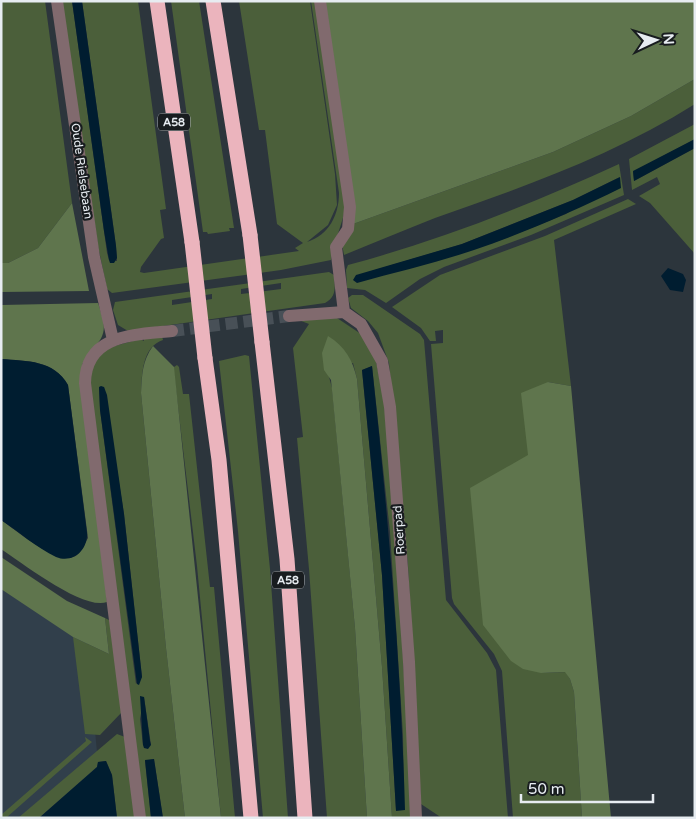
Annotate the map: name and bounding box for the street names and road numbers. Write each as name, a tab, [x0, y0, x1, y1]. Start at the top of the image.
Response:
road number: A58	[158, 114, 190, 130]
street label: Oude Rielsebaan	[68, 122, 96, 220]
street label: Roerpad	[390, 505, 408, 555]
road number: A58	[272, 572, 304, 588]

